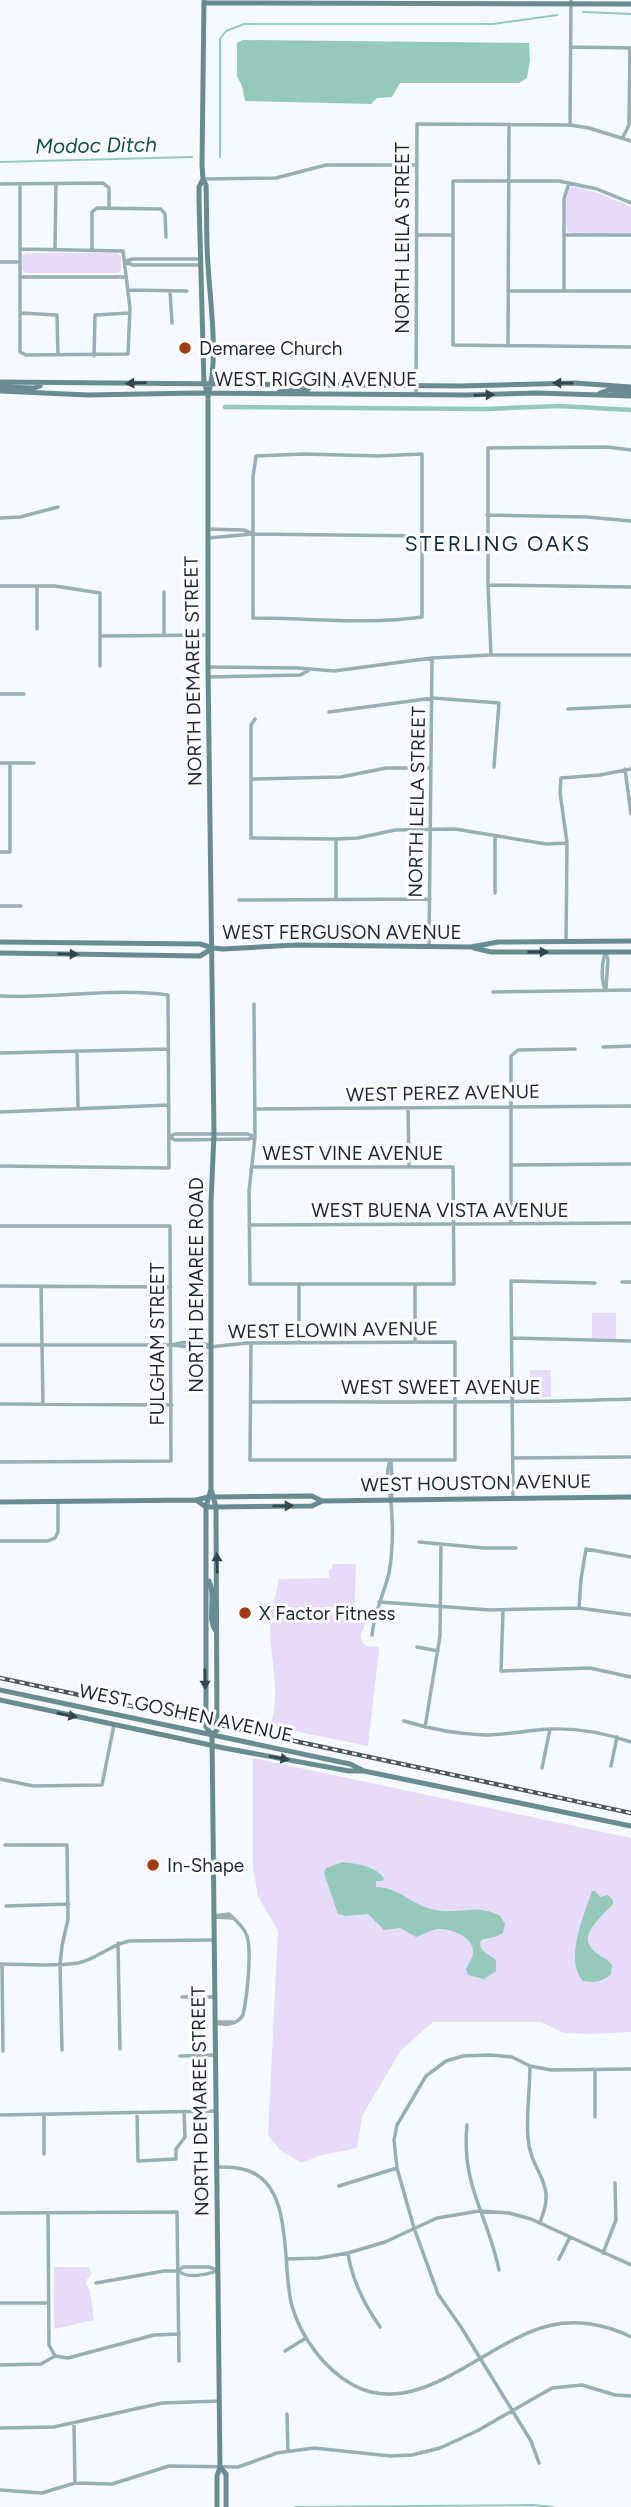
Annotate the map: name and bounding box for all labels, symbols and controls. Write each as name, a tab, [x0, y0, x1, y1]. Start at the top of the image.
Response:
water label: Modoc Ditch	[35, 131, 157, 159]
street label: NORTH LEILA STREET	[391, 142, 414, 334]
place label: Demaree Church	[199, 337, 342, 360]
marker: Demaree Church	[177, 340, 193, 356]
street label: WEST RIGGIN AVENUE	[215, 368, 417, 391]
one-way arrow	[124, 377, 146, 389]
one-way arrow	[552, 377, 574, 389]
one-way arrow	[473, 389, 495, 400]
district label: STERLING OAKS	[405, 531, 591, 556]
street label: NORTH DEMAREE STREET	[179, 555, 207, 786]
street label: NORTH LEILA STREET	[404, 706, 430, 898]
street label: WEST FERGUSON AVENUE	[222, 921, 462, 944]
one-way arrow	[528, 946, 550, 958]
one-way arrow	[57, 948, 79, 960]
street label: WEST PEREZ AVENUE	[346, 1080, 540, 1106]
street label: WEST VINE AVENUE	[262, 1142, 444, 1165]
street label: NORTH DEMAREE ROAD	[185, 1177, 208, 1393]
street label: WEST BUENA VISTA AVENUE	[311, 1199, 569, 1222]
street label: FULGHAM STREET	[146, 1262, 169, 1426]
street label: WEST ELOWIN AVENUE	[228, 1317, 438, 1343]
street label: WEST SWEET AVENUE	[341, 1376, 541, 1399]
street label: WEST HOUSTON AVENUE	[360, 1469, 592, 1497]
one-way arrow	[272, 1501, 294, 1512]
one-way arrow	[211, 1552, 222, 1574]
place label: X Factor Fitness	[259, 1602, 396, 1625]
marker: X Factor Fitness	[237, 1605, 253, 1621]
one-way arrow	[199, 1668, 211, 1690]
street label: WEST GOSHEN AVENUE	[77, 1679, 295, 1747]
one-way arrow	[56, 1709, 78, 1720]
one-way arrow	[268, 1753, 290, 1764]
place label: In-Shape	[167, 1854, 244, 1877]
marker: In-Shape	[145, 1857, 161, 1873]
street label: NORTH DEMAREE STREET	[186, 1985, 214, 2216]

